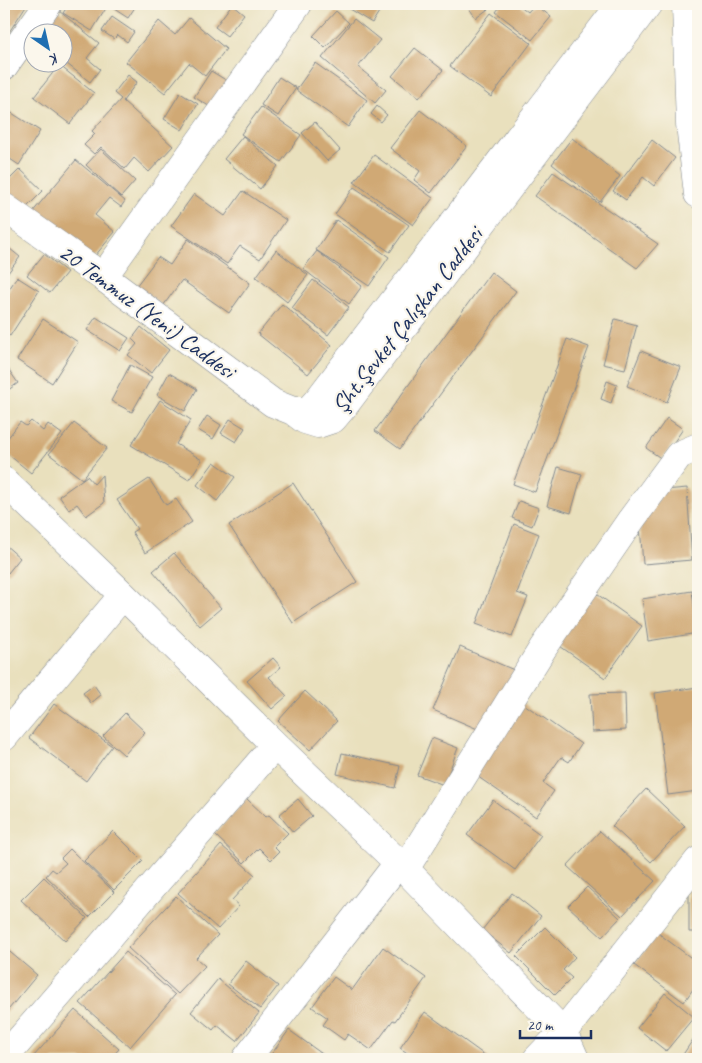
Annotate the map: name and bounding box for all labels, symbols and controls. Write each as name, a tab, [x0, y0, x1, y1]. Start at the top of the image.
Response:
north arrow	[22, 22, 72, 72]
text: K	[45, 49, 63, 69]
street label: Şht.Şevket Çalışkan Caddesi	[325, 219, 491, 419]
street label: 20 Temmuz (Yeni) Caddesi	[53, 237, 244, 387]
scale bar	[520, 1008, 591, 1040]
text: 20 m	[527, 1016, 554, 1035]

